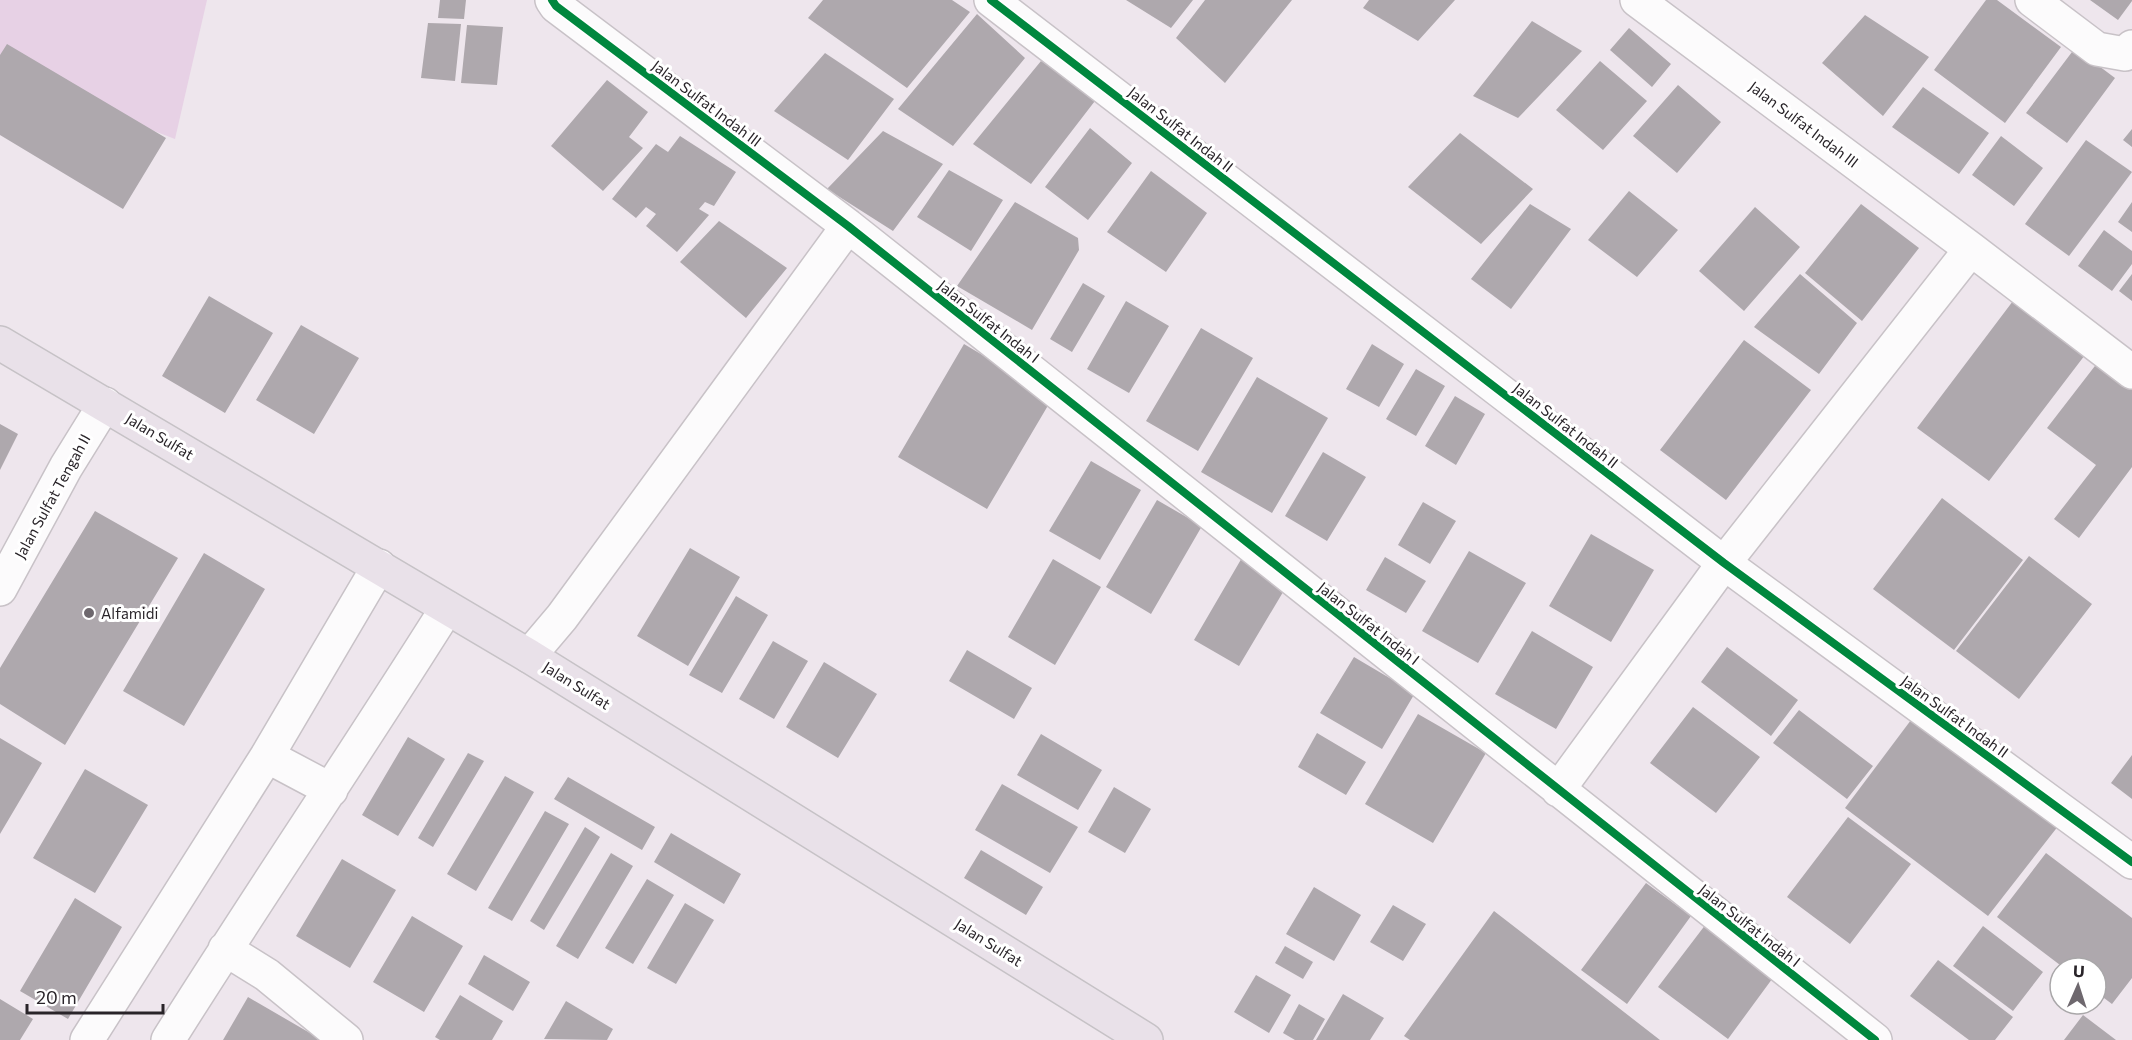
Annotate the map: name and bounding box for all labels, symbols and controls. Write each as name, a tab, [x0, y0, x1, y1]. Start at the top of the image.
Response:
street label: Jalan Sulfat Indah III	[649, 56, 765, 150]
street label: Jalan Sulfat Indah III	[1746, 77, 1862, 171]
street label: Jalan Sulfat Indah II	[1125, 82, 1237, 176]
street label: Jalan Sulfat Indah I	[935, 276, 1043, 366]
street label: Jalan Sulfat Indah II	[1510, 378, 1622, 472]
street label: Jalan Sulfat	[123, 409, 197, 463]
street label: Jalan Sulfat Tengah II	[10, 431, 94, 561]
street label: Jalan Sulfat Indah I	[1315, 578, 1423, 668]
place label: Alfamidi	[101, 604, 158, 622]
marker: Alfamidi	[82, 606, 96, 620]
street label: Jalan Sulfat	[540, 657, 614, 713]
street label: Jalan Sulfat Indah II	[1898, 671, 2012, 761]
street label: Jalan Sulfat Indah I	[1696, 880, 1804, 970]
street label: Jalan Sulfat	[952, 914, 1026, 970]
north arrow	[2048, 956, 2108, 1016]
text: U	[2072, 961, 2085, 980]
scale bar	[27, 977, 164, 1015]
text: 20 m	[36, 986, 77, 1008]

